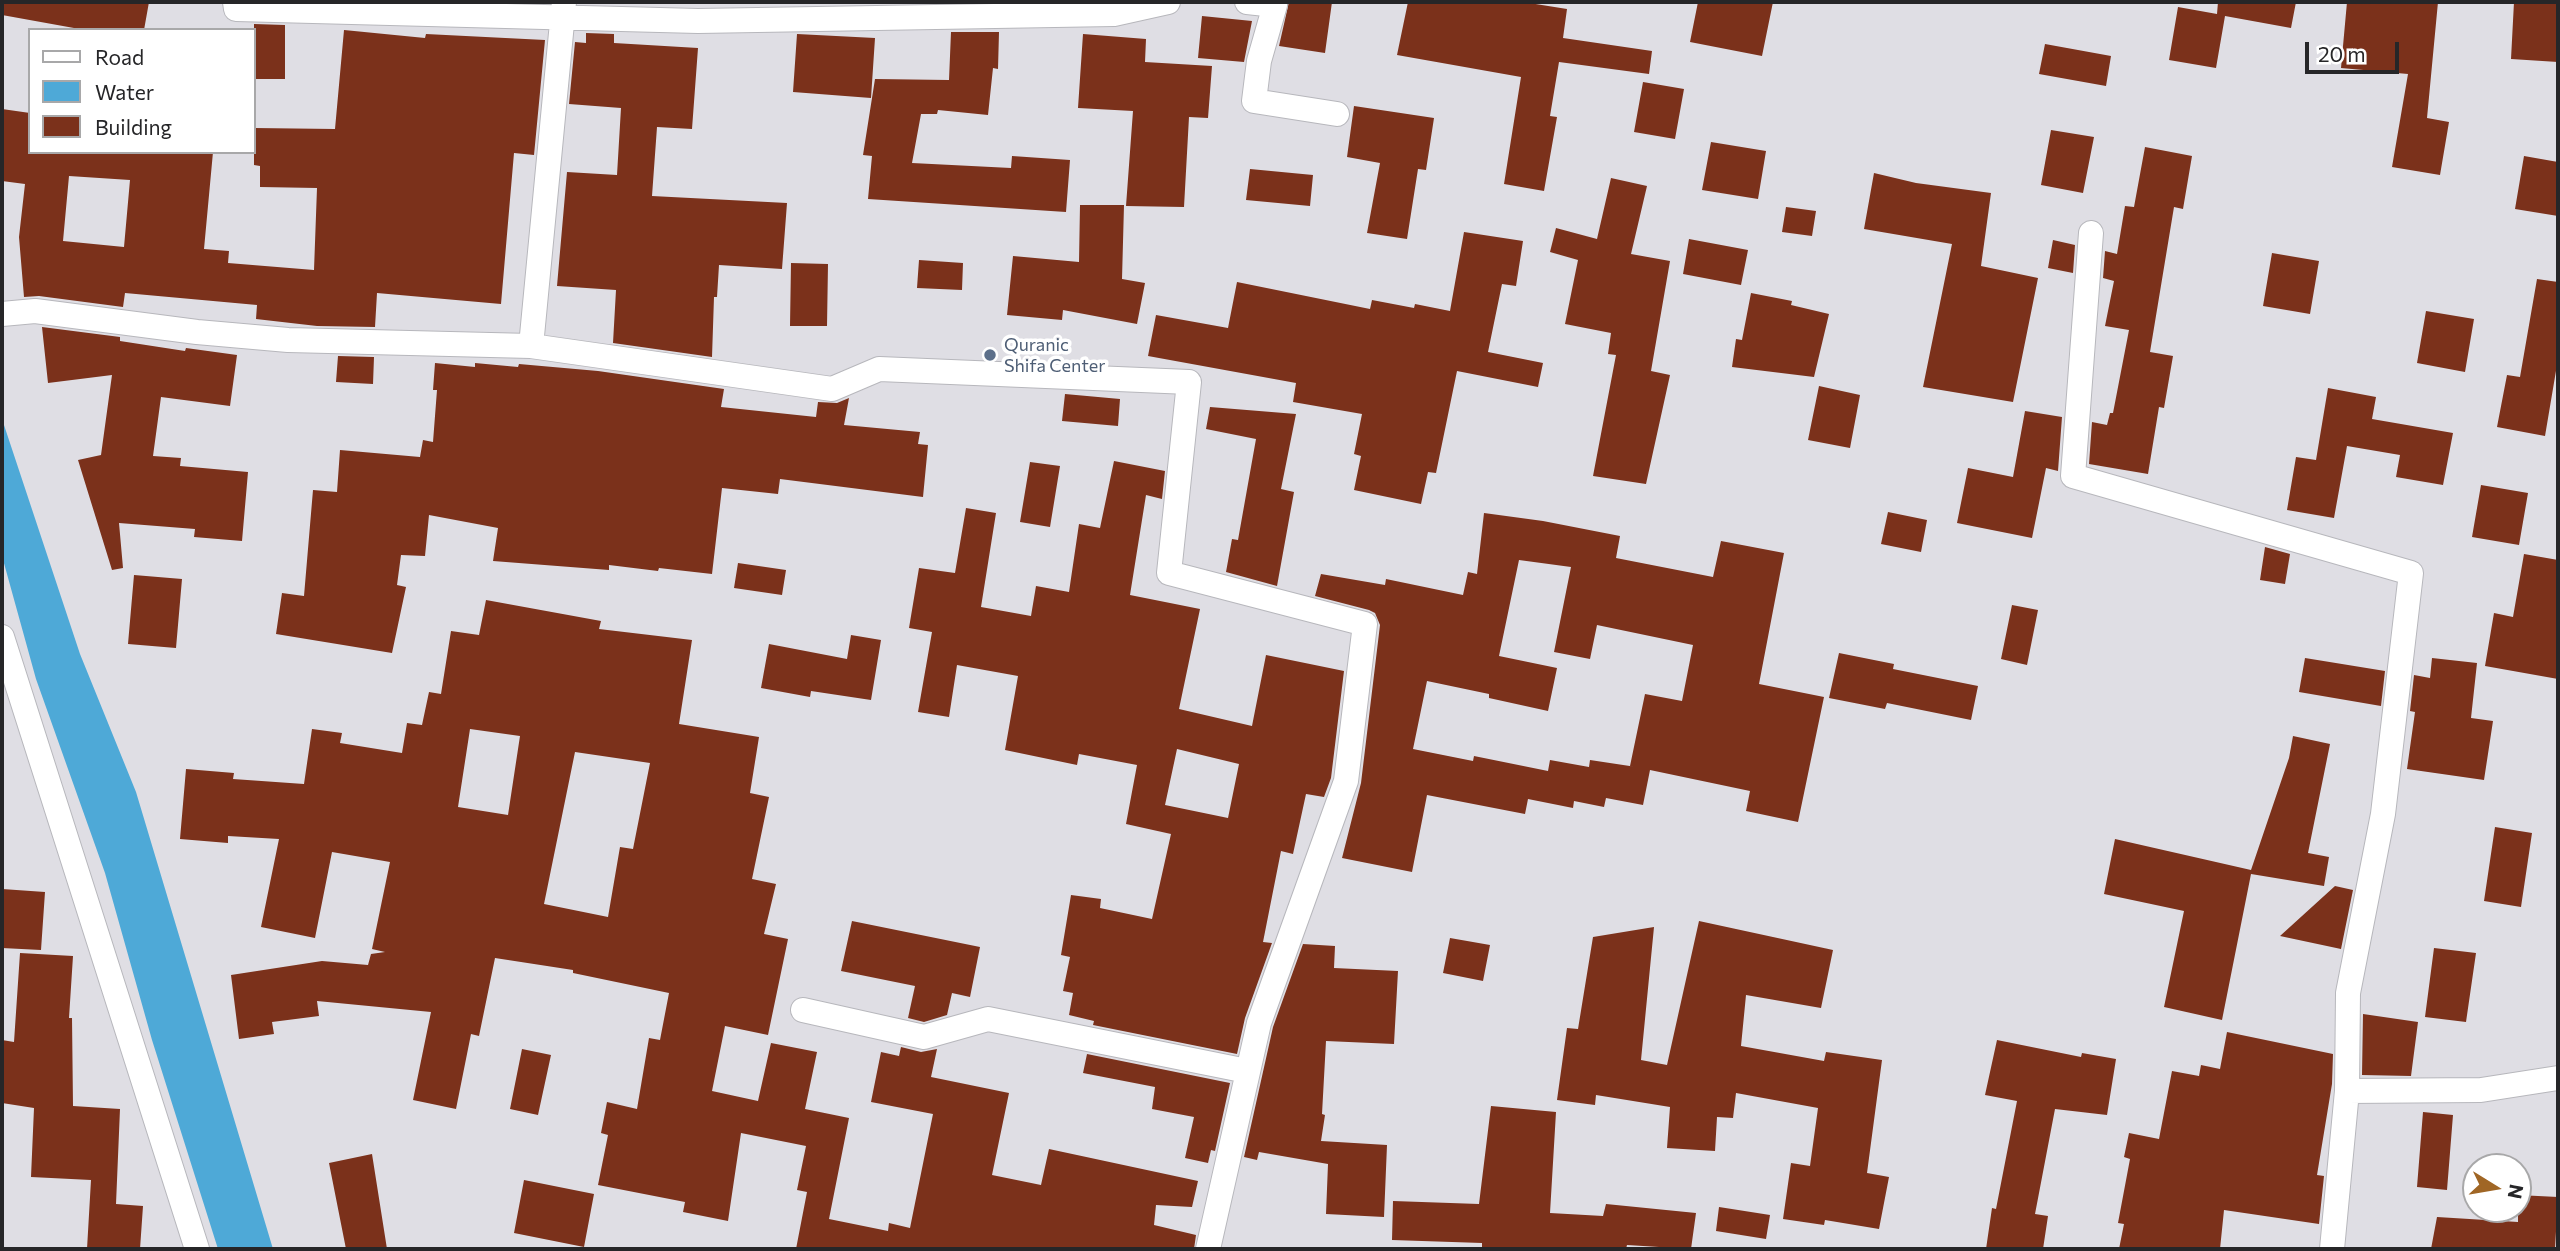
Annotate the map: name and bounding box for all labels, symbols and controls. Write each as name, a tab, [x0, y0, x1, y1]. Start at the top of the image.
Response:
legend	[28, 28, 256, 154]
scale bar	[2308, 28, 2402, 72]
text: 20 m	[2318, 41, 2366, 66]
text: Road	[95, 44, 144, 69]
text: Water	[95, 79, 154, 104]
text: Building	[95, 114, 172, 139]
place label: Quranic Shifa Center	[1004, 334, 1105, 376]
marker: Quranic Shifa Center	[982, 347, 998, 363]
north arrow	[2462, 1153, 2532, 1223]
text: N	[2503, 1183, 2529, 1201]

